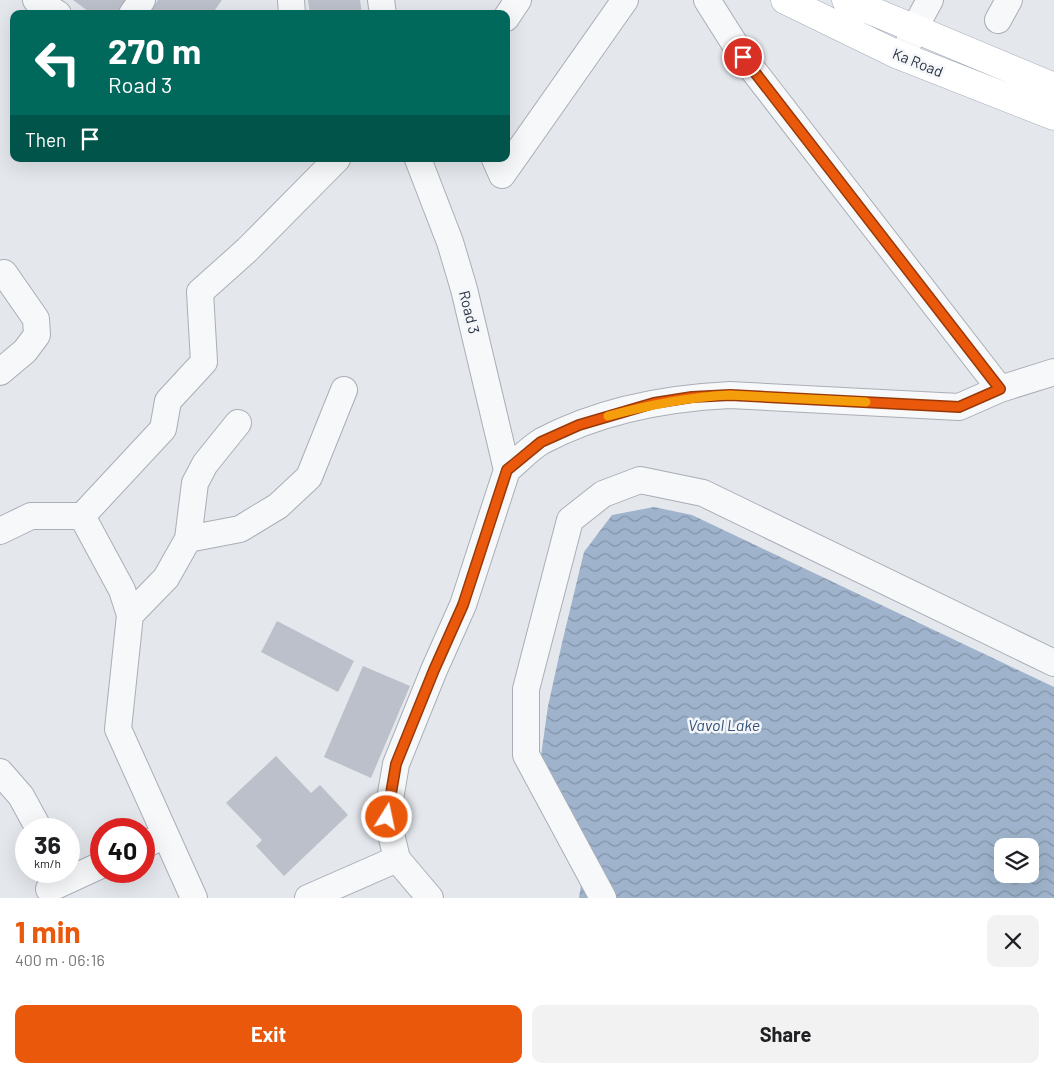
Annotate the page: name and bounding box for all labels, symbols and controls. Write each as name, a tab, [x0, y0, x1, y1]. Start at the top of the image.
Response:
text: 270 m	[108, 29, 201, 71]
icon: left	[25, 30, 90, 95]
pin	[722, 36, 764, 78]
icon: arrive	[729, 43, 757, 71]
street label: Ka Road	[890, 44, 946, 80]
text: Road 3	[108, 71, 172, 97]
icon: arrive	[76, 125, 104, 153]
text: Then	[25, 128, 66, 151]
street label: Road 3	[456, 289, 484, 335]
water label: Vavol Lake	[688, 715, 760, 734]
position arrow	[360, 790, 412, 842]
speed limit sign: 40	[90, 818, 155, 883]
text: 36	[34, 829, 61, 859]
map controls	[994, 838, 1039, 883]
button: layers	[994, 838, 1039, 883]
text: km/h	[34, 856, 61, 870]
text: 1 min	[15, 913, 81, 949]
button: close	[987, 915, 1039, 967]
text: 400 m · 06:16	[15, 950, 105, 969]
button: Exit	[15, 1005, 522, 1063]
button: Share	[532, 1005, 1039, 1063]

